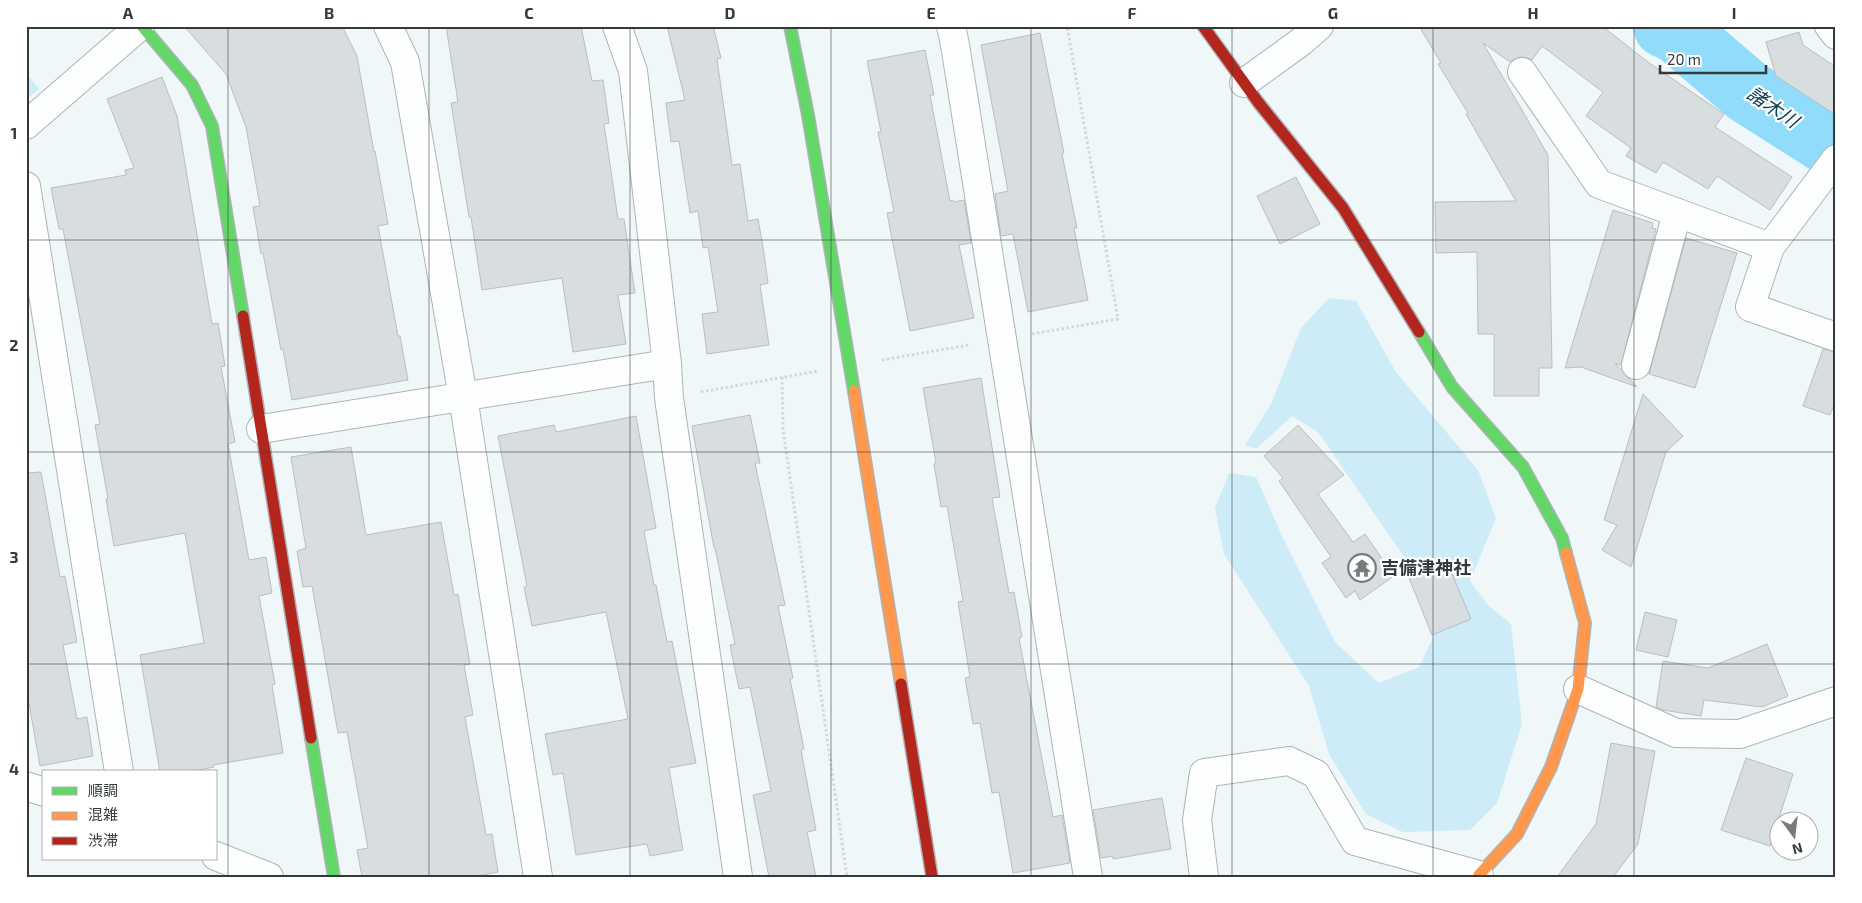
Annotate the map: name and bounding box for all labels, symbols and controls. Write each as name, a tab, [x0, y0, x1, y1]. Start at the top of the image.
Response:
text: A	[123, 3, 134, 22]
text: B	[324, 3, 334, 22]
text: C	[524, 3, 534, 22]
text: D	[725, 3, 736, 22]
text: E	[926, 3, 936, 22]
text: F	[1128, 3, 1137, 22]
text: G	[1328, 3, 1338, 22]
text: H	[1527, 3, 1539, 22]
text: I	[1732, 3, 1736, 22]
scale bar	[1660, 42, 1766, 74]
text: 20 m	[1667, 50, 1701, 68]
water label: 諸木川	[1743, 81, 1805, 133]
text: 1	[11, 123, 17, 142]
text: 2	[9, 335, 19, 354]
text: 3	[9, 547, 19, 566]
temple icon: 吉備津神社	[1347, 553, 1377, 583]
place label: 吉備津神社	[1381, 556, 1471, 578]
text: 4	[9, 759, 19, 778]
legend	[42, 770, 218, 860]
text: 順調	[88, 781, 118, 799]
text: 混雑	[88, 805, 118, 823]
north arrow	[1770, 810, 1820, 860]
text: 渋滞	[88, 831, 118, 849]
text: N	[1790, 840, 1805, 859]

